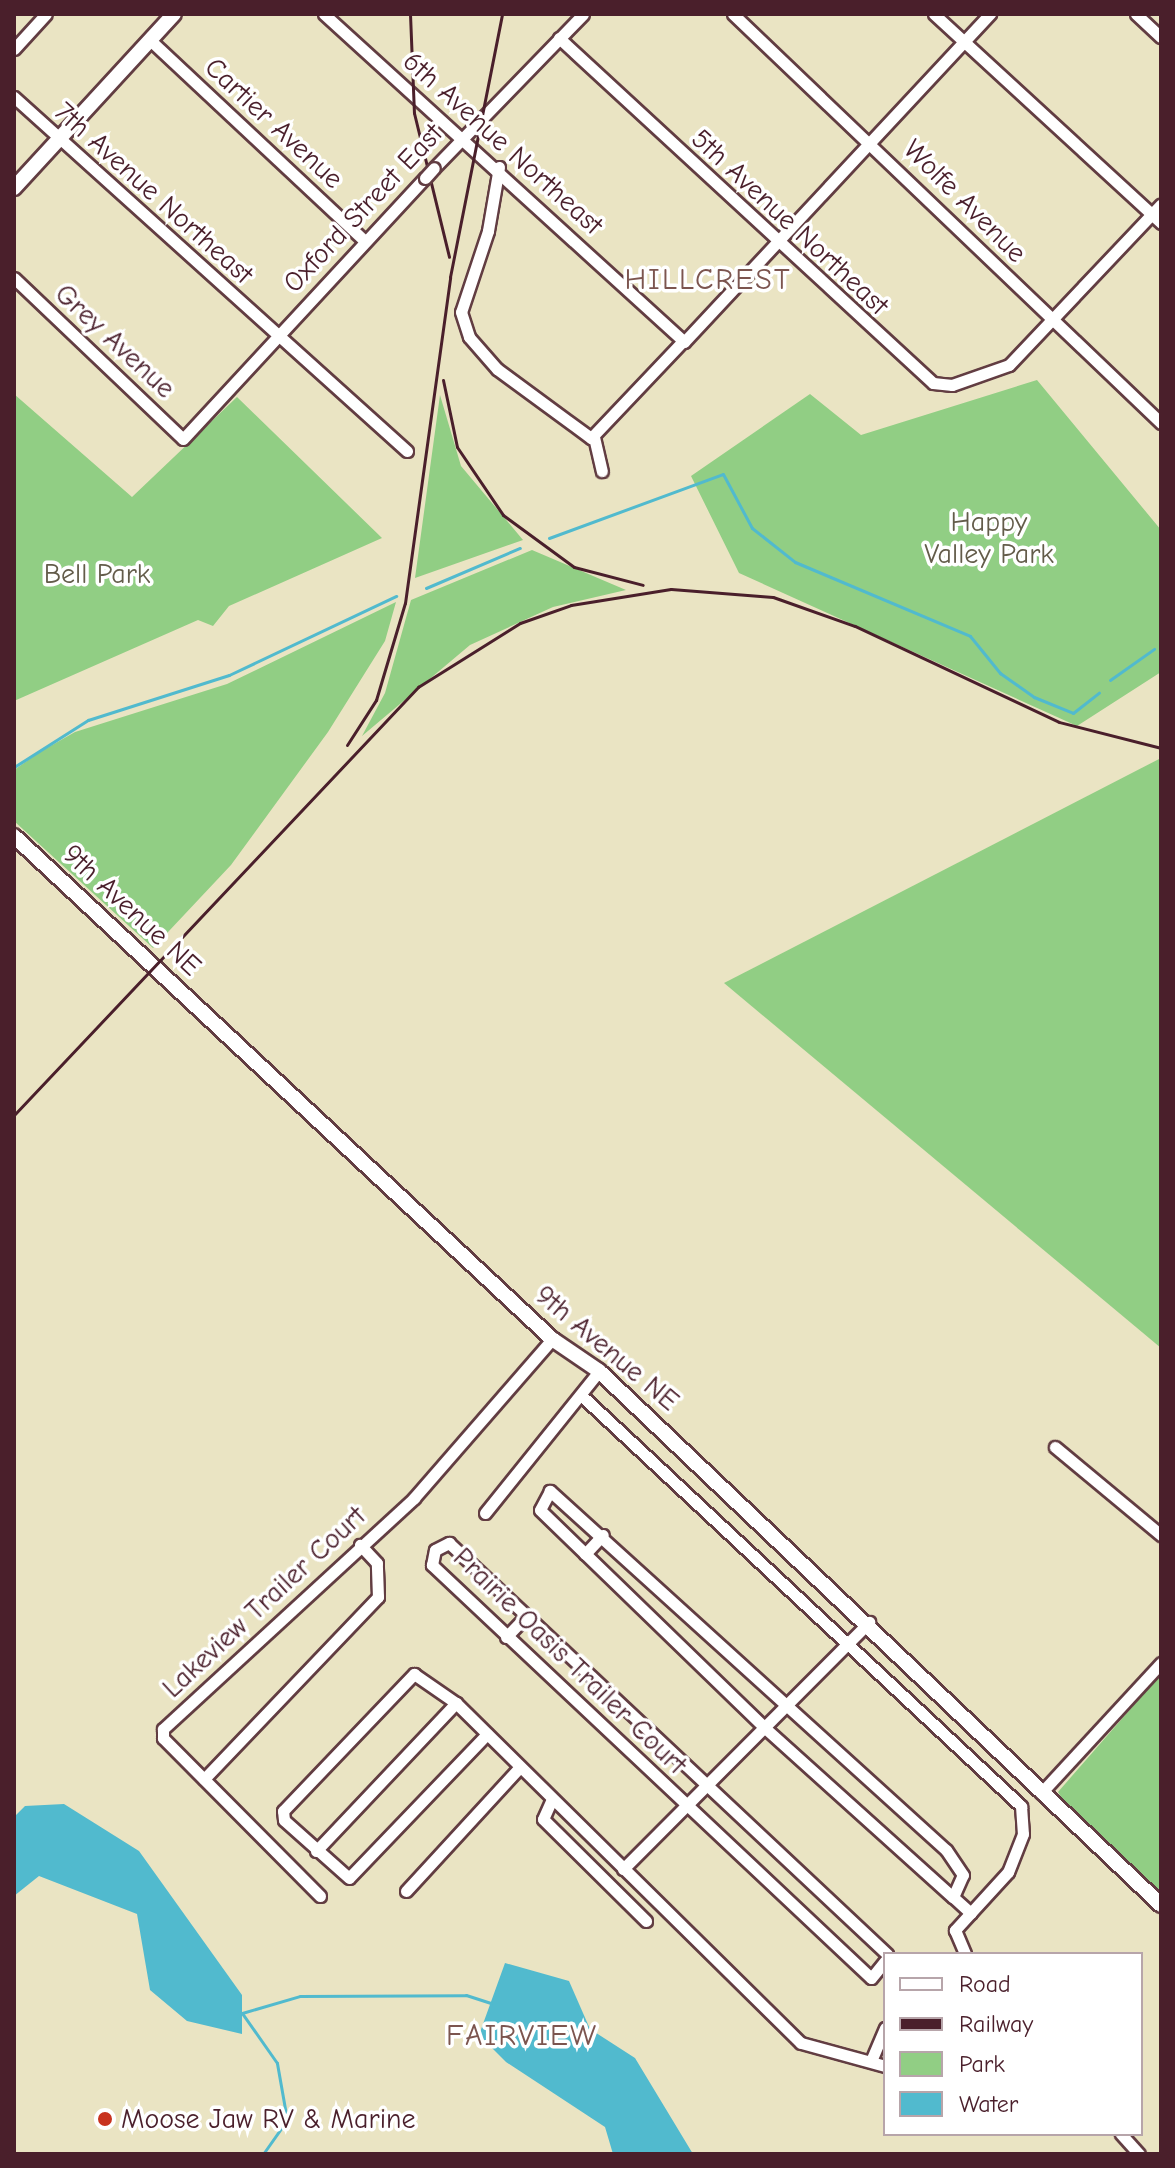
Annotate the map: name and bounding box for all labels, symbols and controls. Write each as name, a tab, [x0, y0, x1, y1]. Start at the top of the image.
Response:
street label: 6th Avenue Northeast	[396, 44, 610, 242]
street label: Cartier Avenue	[198, 50, 350, 196]
street label: 7th Avenue Northeast	[48, 95, 260, 291]
street label: Oxford Street East	[276, 117, 450, 299]
street label: 5th Avenue Northeast	[684, 122, 896, 322]
street label: Wolfe Avenue	[897, 133, 1033, 269]
district label: HILLCREST	[624, 262, 792, 298]
street label: Grey Avenue	[48, 277, 182, 405]
park label: Happy Valley Park	[924, 505, 1054, 571]
park label: Bell Park	[44, 557, 150, 591]
street label: 9th Avenue NE	[56, 837, 208, 983]
street label: 9th Avenue NE	[528, 1278, 686, 1418]
street label: Lakeview Trailer Court	[156, 1499, 372, 1705]
street label: Prairie Oasis Trailer Court	[446, 1541, 694, 1781]
legend	[883, 1952, 1143, 2136]
text: Road	[959, 1970, 1011, 1998]
text: Railway	[959, 2010, 1033, 2038]
district label: FAIRVIEW	[446, 2018, 598, 2054]
text: Park	[959, 2050, 1005, 2078]
text: Water	[959, 2090, 1018, 2118]
place label: Moose Jaw RV & Marine	[121, 2102, 416, 2136]
marker: Moose Jaw RV & Marine	[96, 2110, 114, 2128]

